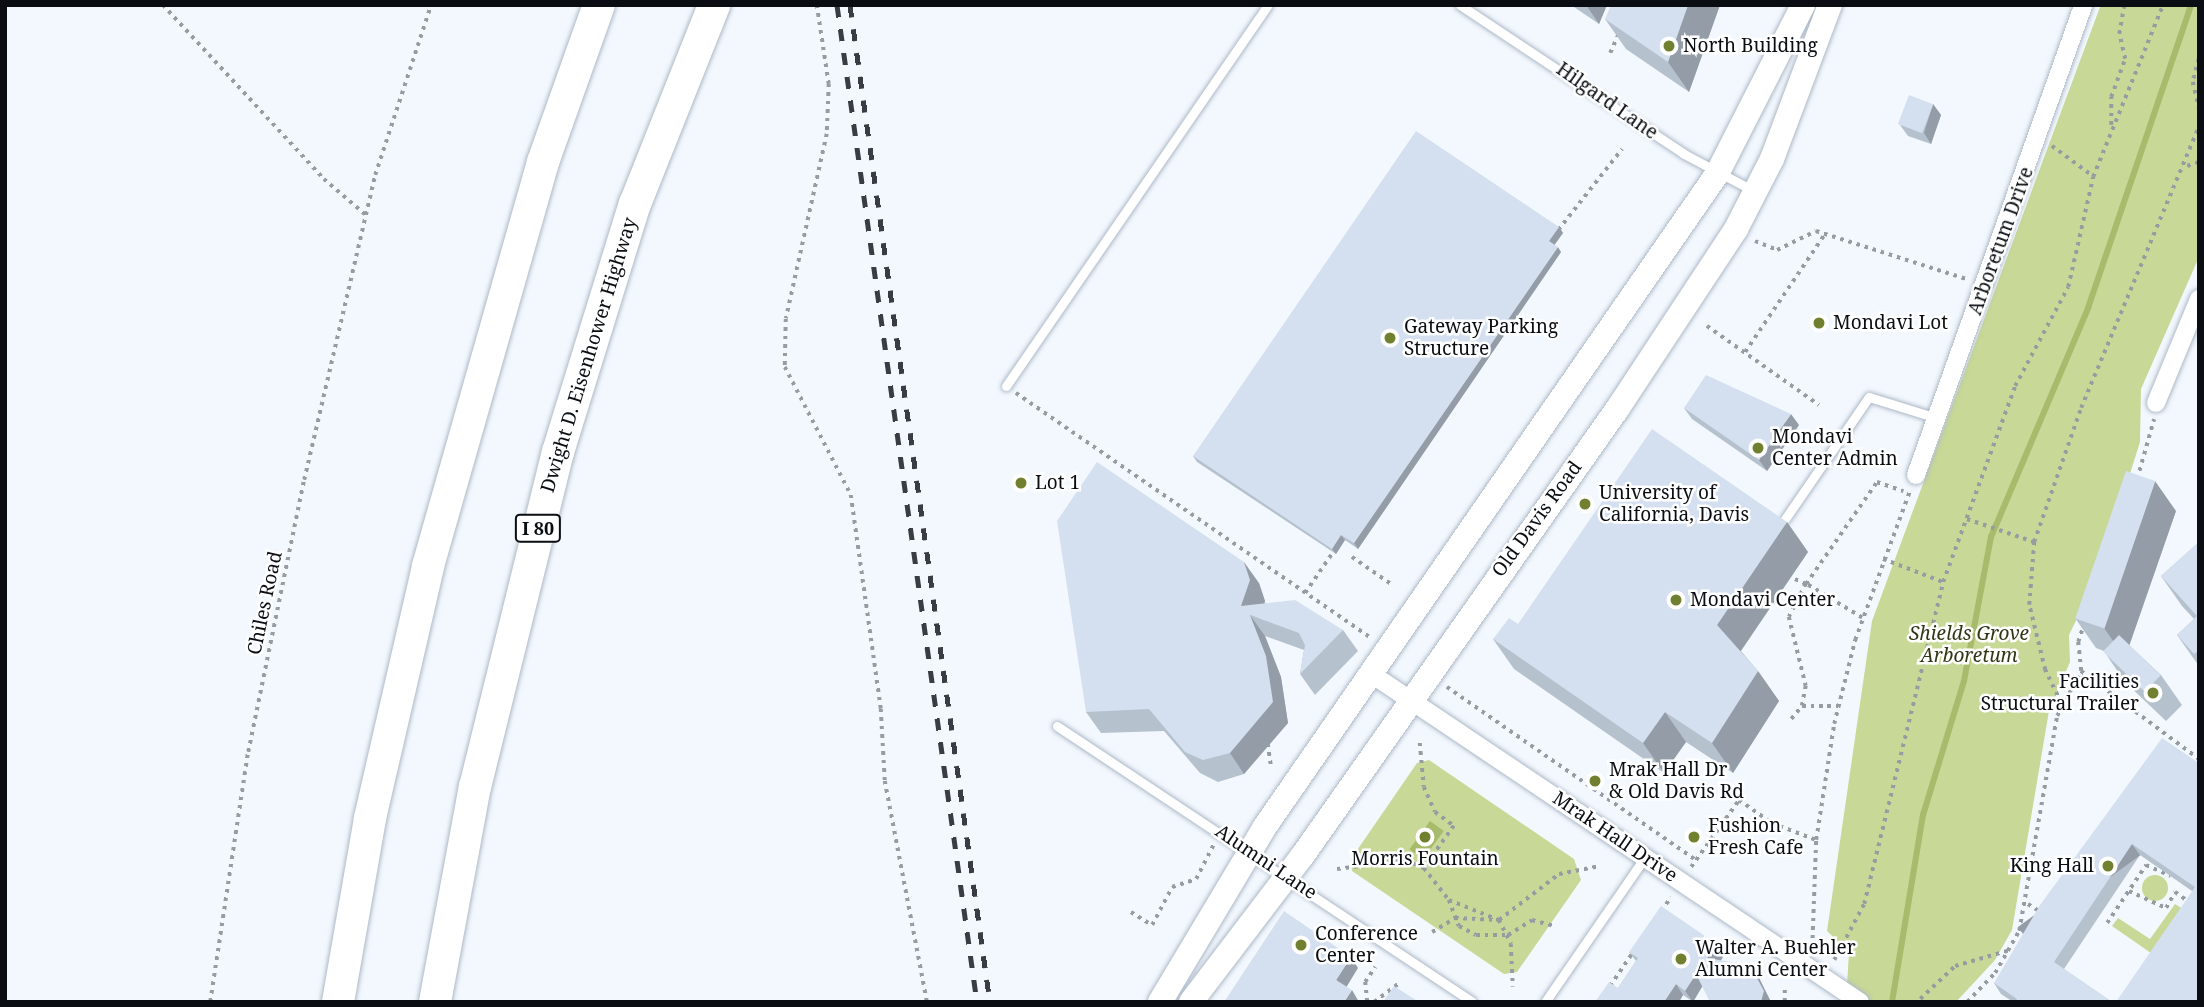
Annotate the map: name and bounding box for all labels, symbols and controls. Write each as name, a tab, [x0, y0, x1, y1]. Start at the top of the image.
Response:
place label: North Building	[1683, 35, 1818, 57]
marker: North Building	[1661, 38, 1677, 54]
street label: Hilgard Lane	[1552, 58, 1662, 144]
street label: Arboretum Drive	[1964, 164, 2038, 318]
street label: Dwight D. Eisenhower Highway	[536, 215, 642, 495]
place label: Mondavi Lot	[1833, 312, 1948, 334]
marker: Mondavi Lot	[1811, 315, 1827, 331]
place label: Gateway Parking Structure	[1404, 316, 1558, 360]
marker: Gateway Parking Structure	[1382, 330, 1398, 346]
place label: Mondavi Center Admin	[1772, 426, 1898, 470]
marker: Mondavi Center Admin	[1750, 440, 1766, 456]
street label: Old Davis Road	[1487, 457, 1587, 581]
place label: Lot 1	[1035, 472, 1080, 494]
marker: Lot 1	[1013, 475, 1029, 491]
place label: University of California, Davis	[1599, 482, 1749, 526]
marker: University of California, Davis	[1577, 496, 1593, 512]
road number: I 80	[514, 514, 562, 542]
street label: Chiles Road	[243, 549, 287, 657]
place label: Mondavi Center	[1690, 589, 1835, 611]
marker: Mondavi Center	[1668, 592, 1684, 608]
park label: Shields Grove Arboretum	[1909, 623, 2029, 667]
place label: Facilities Structural Trailer	[1981, 671, 2139, 715]
marker: Facilities Structural Trailer	[2145, 685, 2161, 701]
place label: Mrak Hall Dr & Old Davis Rd	[1609, 759, 1744, 803]
marker: Mrak Hall Dr & Old Davis Rd	[1587, 773, 1603, 789]
street label: Mrak Hall Drive	[1548, 787, 1682, 887]
place label: Fushion Fresh Cafe	[1708, 815, 1803, 859]
street label: Alumni Lane	[1211, 820, 1321, 904]
marker: Morris Fountain	[1417, 829, 1433, 845]
marker: Fushion Fresh Cafe	[1686, 829, 1702, 845]
place label: Morris Fountain	[1351, 848, 1499, 870]
place label: King Hall	[2010, 855, 2094, 877]
marker: King Hall	[2100, 858, 2116, 874]
place label: Conference Center	[1315, 923, 1418, 967]
marker: Conference Center	[1293, 937, 1309, 953]
place label: Walter A. Buehler Alumni Center	[1695, 937, 1856, 981]
marker: Walter A. Buehler Alumni Center	[1673, 951, 1689, 967]

